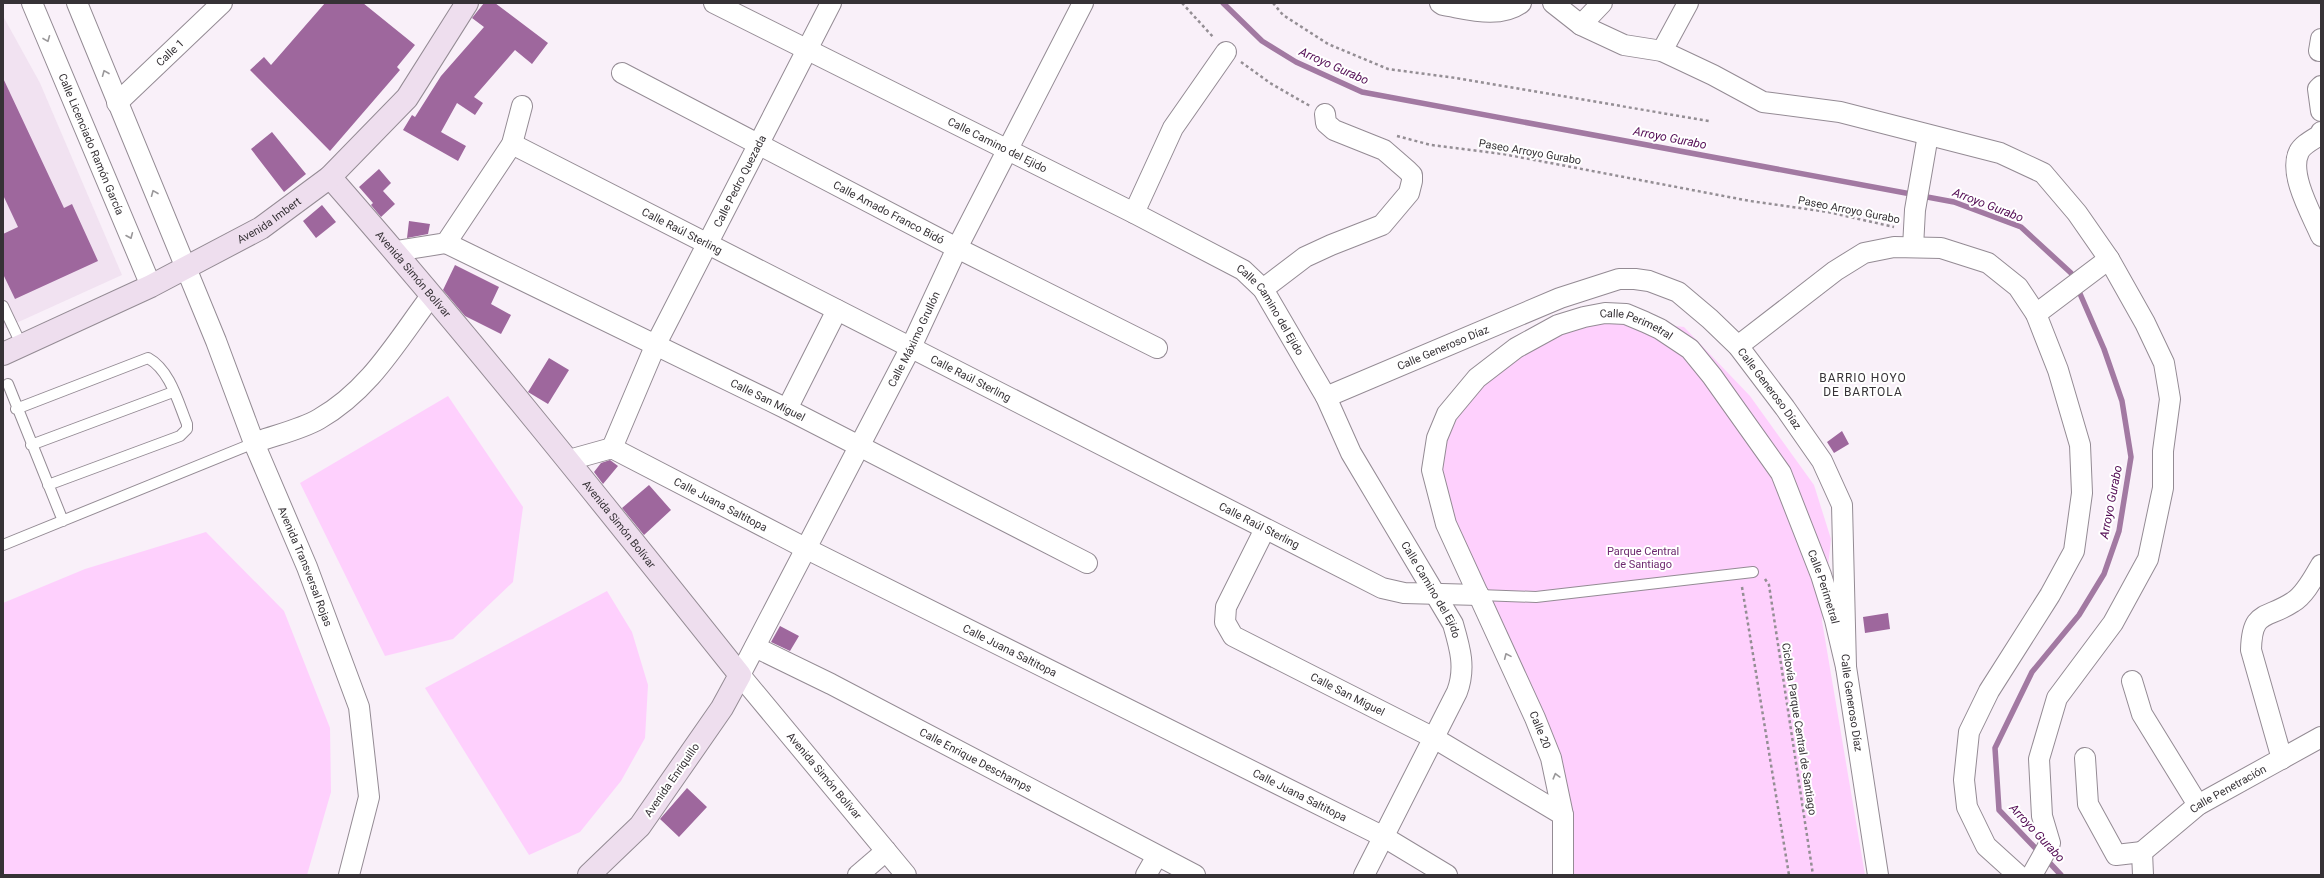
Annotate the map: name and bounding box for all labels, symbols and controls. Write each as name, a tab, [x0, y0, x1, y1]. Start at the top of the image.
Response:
one-way arrow	[42, 36, 50, 43]
street label: Calle 1	[153, 36, 186, 69]
water label: Arroyo Gurabo	[1296, 44, 1371, 88]
one-way arrow	[102, 69, 110, 77]
street label: Calle Licenciado Ramón García	[56, 71, 127, 217]
street label: Calle Camino del Ejido	[946, 115, 1049, 175]
water label: Arroyo Gurabo	[1631, 124, 1708, 152]
street label: Calle Pedro Quezada	[711, 133, 769, 229]
street label: Paseo Arroyo Gurabo	[1478, 137, 1582, 167]
street label: Calle Amado Franco Bidó	[831, 178, 947, 247]
water label: Arroyo Gurabo	[1950, 185, 2026, 225]
one-way arrow	[151, 190, 159, 198]
street label: Avenida Imbert	[235, 194, 304, 246]
street label: Paseo Arroyo Gurabo	[1797, 194, 1901, 226]
street label: Calle Raúl Sterling	[640, 205, 725, 257]
street label: Avenida Simón Bolívar	[373, 228, 454, 320]
one-way arrow	[125, 232, 133, 240]
street label: Calle Camino del Ejido	[1234, 261, 1307, 357]
street label: Calle Máximo Grullón	[885, 289, 942, 389]
street label: Calle Perimetral	[1599, 306, 1675, 342]
street label: Calle Generoso Díaz	[1395, 322, 1491, 373]
street label: Calle Generoso Díaz	[1735, 345, 1805, 432]
street label: Calle Raúl Sterling	[928, 352, 1013, 404]
district label: BARRIO HOYO DE BARTOLA	[1819, 371, 1907, 399]
street label: Calle San Miguel	[728, 376, 807, 424]
water label: Arroyo Gurabo	[2097, 464, 2125, 541]
street label: Calle Juana Saltitopa	[672, 475, 770, 534]
street label: Avenida Simón Bolívar	[580, 478, 659, 571]
street label: Calle Raúl Sterling	[1217, 499, 1302, 551]
street label: Avenida Transversal Rojas	[275, 504, 335, 629]
street label: Calle Camino del Ejido	[1399, 539, 1463, 639]
park label: Parque Central de Santiago	[1607, 545, 1679, 571]
street label: Calle Perimetral	[1805, 548, 1842, 625]
street label: Calle Juana Saltitopa	[961, 621, 1059, 679]
street label: Ciclovía Parque Central de Santiago	[1779, 642, 1819, 816]
one-way arrow	[1503, 653, 1511, 660]
street label: Calle Generoso Díaz	[1839, 654, 1865, 753]
street label: Calle San Miguel	[1308, 670, 1387, 718]
street label: Calle 20	[1527, 709, 1553, 751]
street label: Calle Enrique Deschamps	[917, 725, 1034, 795]
street label: Avenida Simón Bolívar	[784, 730, 864, 822]
street label: Avenida Enriquillo	[642, 741, 702, 819]
street label: Calle Penetración	[2187, 762, 2268, 816]
street label: Calle Juana Saltitopa	[1251, 766, 1349, 824]
one-way arrow	[1552, 773, 1561, 780]
water label: Arroyo Gurabo	[2006, 800, 2068, 865]

